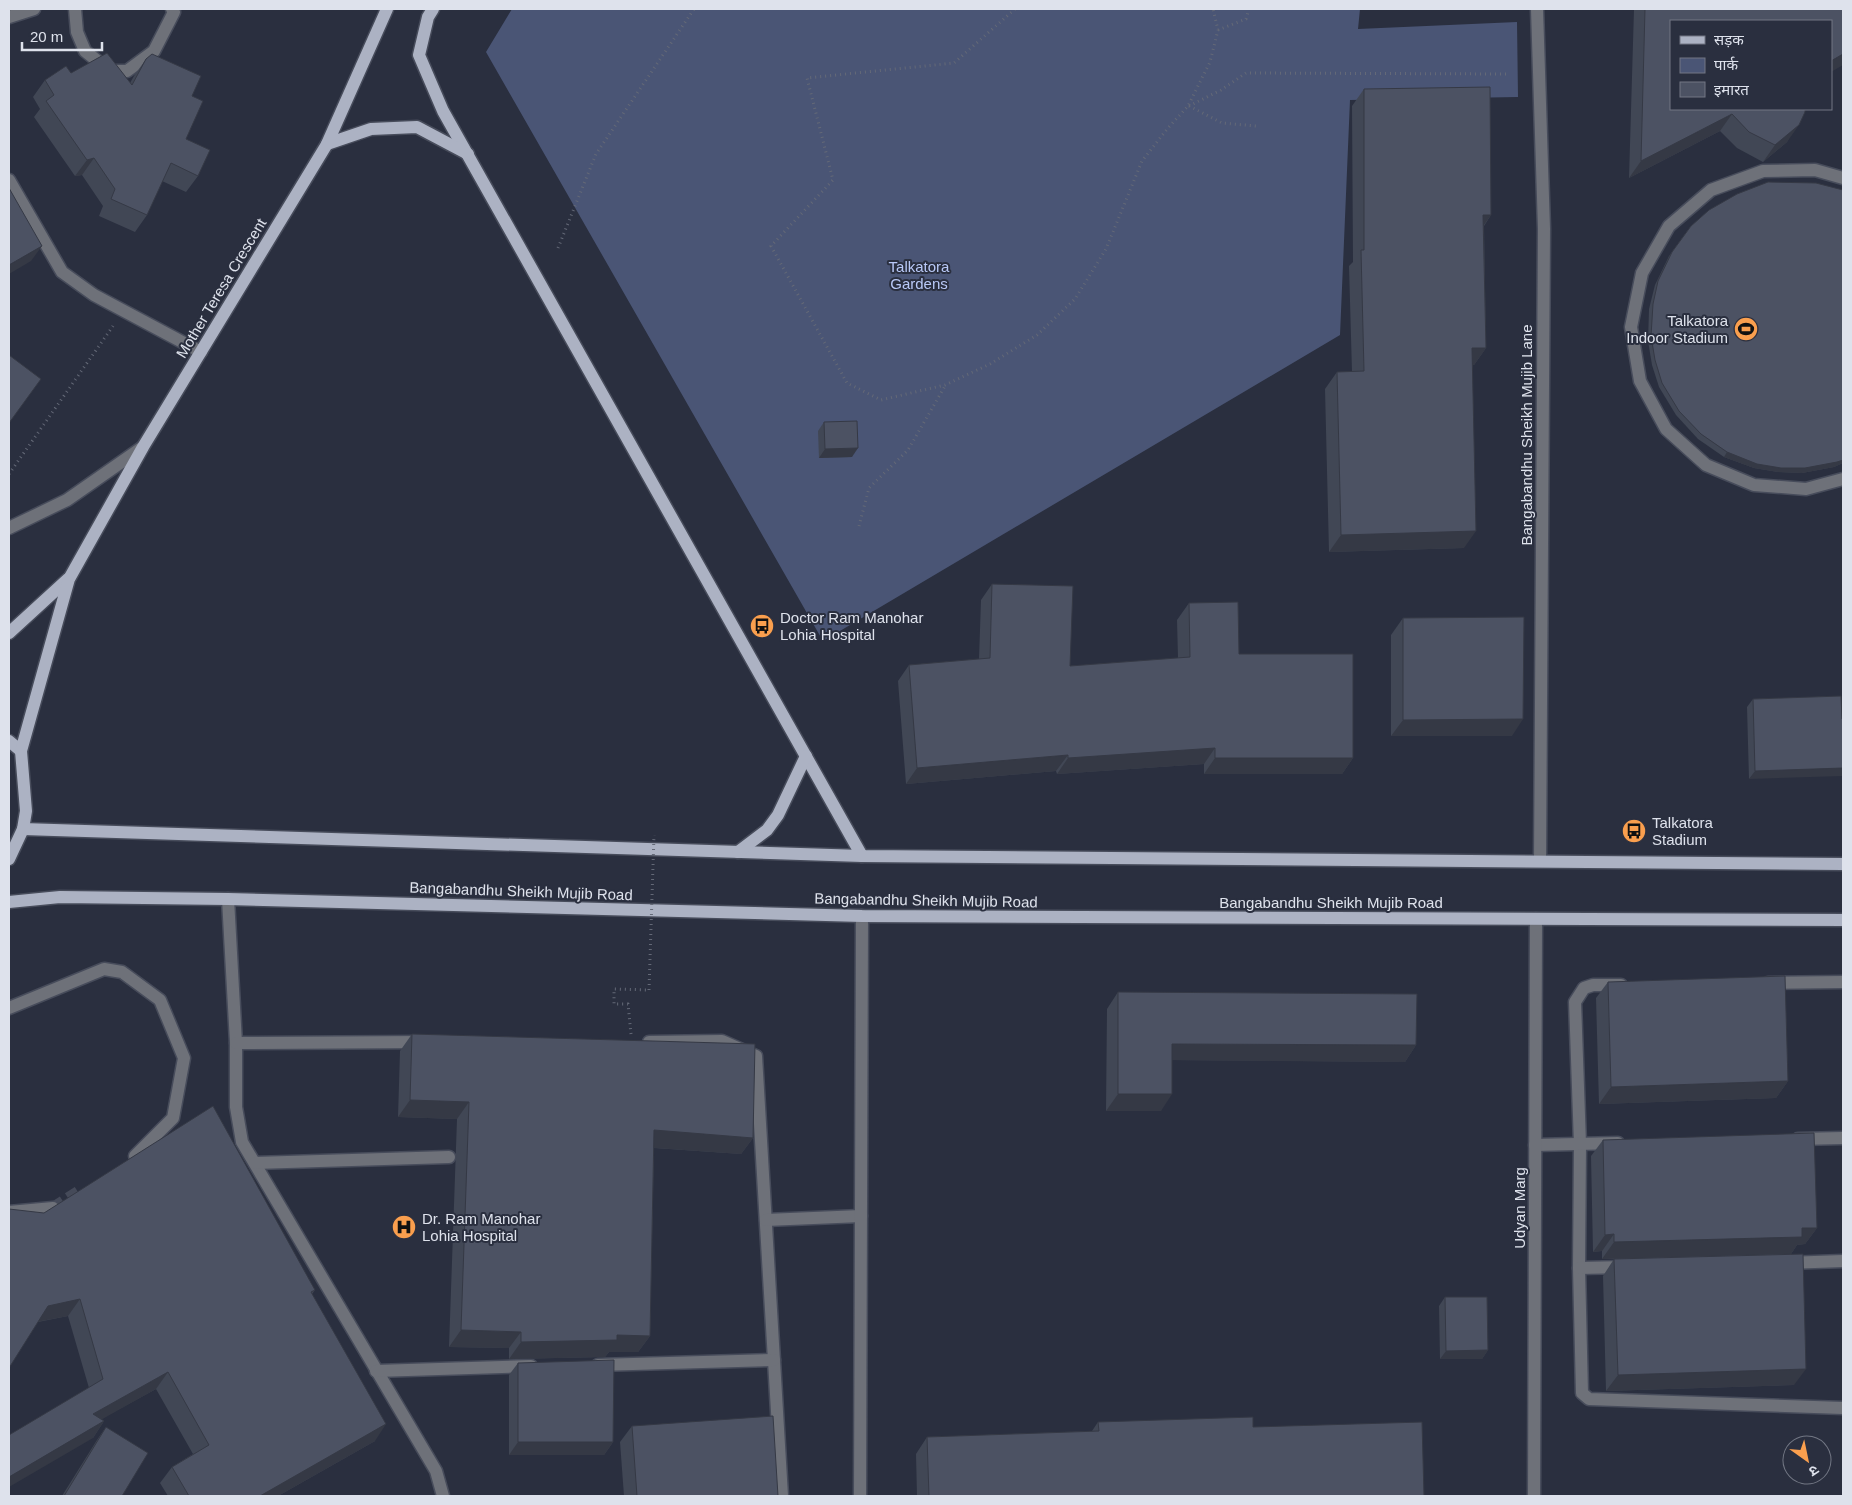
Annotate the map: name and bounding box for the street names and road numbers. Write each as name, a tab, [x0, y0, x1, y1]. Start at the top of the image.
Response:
street label: Mother Teresa Crescent	[173, 214, 270, 361]
street label: Bangabandhu Sheikh Mujib Lane	[1518, 324, 1535, 546]
street label: Bangabandhu Sheikh Mujib Road	[409, 879, 633, 903]
street label: Bangabandhu Sheikh Mujib Road	[814, 890, 1038, 910]
street label: Bangabandhu Sheikh Mujib Road	[1219, 894, 1443, 911]
street label: Udyan Marg	[1511, 1167, 1528, 1249]

